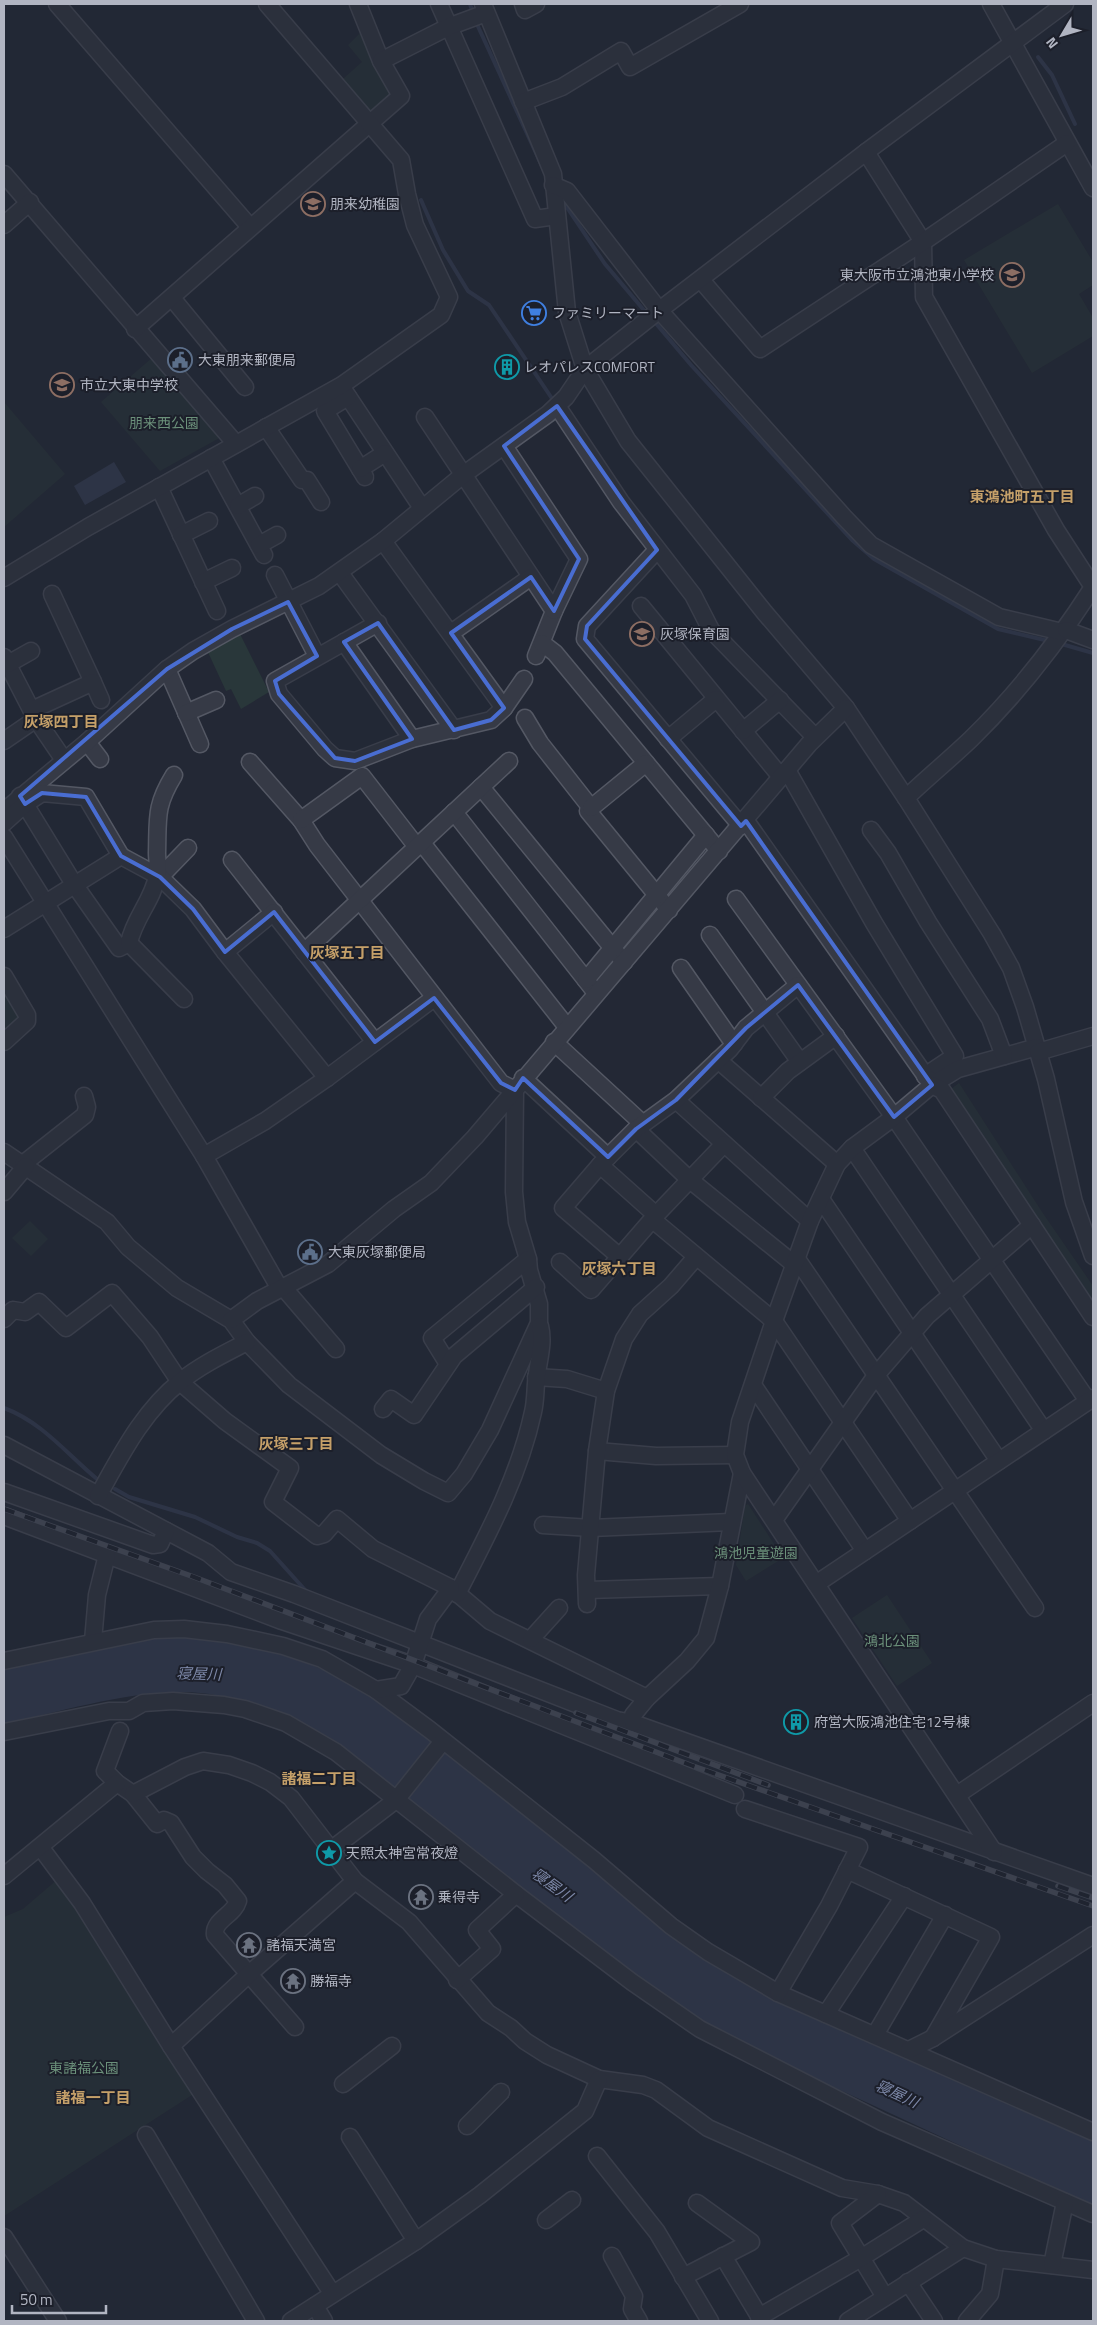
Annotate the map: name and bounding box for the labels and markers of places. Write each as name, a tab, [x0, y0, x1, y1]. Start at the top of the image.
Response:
school or university icon: 朋来幼稚園	[300, 191, 326, 217]
place label: 朋来幼稚園	[330, 193, 400, 214]
school or university icon: 東大阪市立鴻池東小学校	[999, 262, 1025, 288]
place label: 東大阪市立鴻池東小学校	[840, 264, 994, 285]
supermarket icon: ファミリーマート	[521, 300, 547, 326]
place label: ファミリーマート	[552, 302, 664, 323]
public building icon: 大東朋来郵便局	[167, 347, 193, 373]
place label: 大東朋来郵便局	[198, 349, 296, 370]
building icon: レオパレスCOMFORT	[494, 354, 520, 380]
place label: レオパレスCOMFORT	[524, 356, 655, 377]
school or university icon: 市立大東中学校	[49, 372, 75, 398]
place label: 市立大東中学校	[80, 374, 178, 395]
school or university icon: 灰塚保育園	[629, 621, 655, 647]
place label: 灰塚保育園	[660, 623, 730, 644]
public building icon: 大東灰塚郵便局	[297, 1239, 323, 1265]
place label: 大東灰塚郵便局	[328, 1241, 426, 1262]
building icon: 府営大阪鴻池住宅12号棟	[783, 1709, 809, 1735]
place label: 府営大阪鴻池住宅12号棟	[814, 1711, 970, 1732]
place icon: 天照太神宮常夜燈	[316, 1840, 342, 1866]
place label: 天照太神宮常夜燈	[346, 1842, 458, 1863]
temple icon: 乗得寺	[408, 1884, 434, 1910]
place label: 乗得寺	[438, 1886, 480, 1907]
temple icon: 諸福天満宮	[236, 1932, 262, 1958]
place label: 諸福天満宮	[266, 1934, 336, 1955]
temple icon: 勝福寺	[280, 1968, 306, 1994]
place label: 勝福寺	[310, 1970, 352, 1991]

